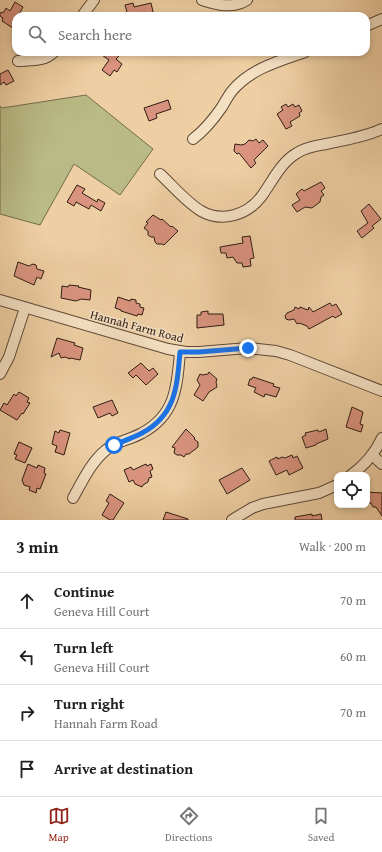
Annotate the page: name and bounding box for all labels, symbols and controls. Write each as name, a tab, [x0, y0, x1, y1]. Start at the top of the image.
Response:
search box	[12, 12, 370, 56]
icon: search	[26, 23, 48, 45]
text: Search here	[58, 24, 132, 45]
street label: Hannah Farm Road	[89, 305, 186, 347]
route end	[239, 339, 257, 357]
route start	[105, 436, 123, 454]
map controls	[334, 472, 370, 508]
button: locate	[334, 472, 370, 508]
text: 3 min	[16, 534, 58, 559]
text: Walk · 200 m	[299, 537, 366, 556]
text: Continue	[54, 581, 115, 602]
icon: ahead	[16, 590, 38, 612]
text: 70 m	[340, 591, 366, 610]
text: Geneva Hill Court	[54, 602, 150, 621]
text: Turn left	[54, 637, 113, 658]
icon: left	[16, 646, 38, 668]
text: 60 m	[340, 647, 366, 666]
text: Geneva Hill Court	[54, 658, 150, 677]
text: Turn right	[54, 693, 125, 714]
icon: right	[16, 702, 38, 724]
text: 70 m	[340, 703, 366, 722]
text: Hannah Farm Road	[54, 714, 158, 733]
icon: arrive	[16, 758, 38, 780]
text: Arrive at destination	[54, 758, 193, 779]
tab: Map	[48, 805, 70, 845]
tab: Directions	[165, 805, 212, 845]
tab: Saved	[308, 805, 334, 845]

